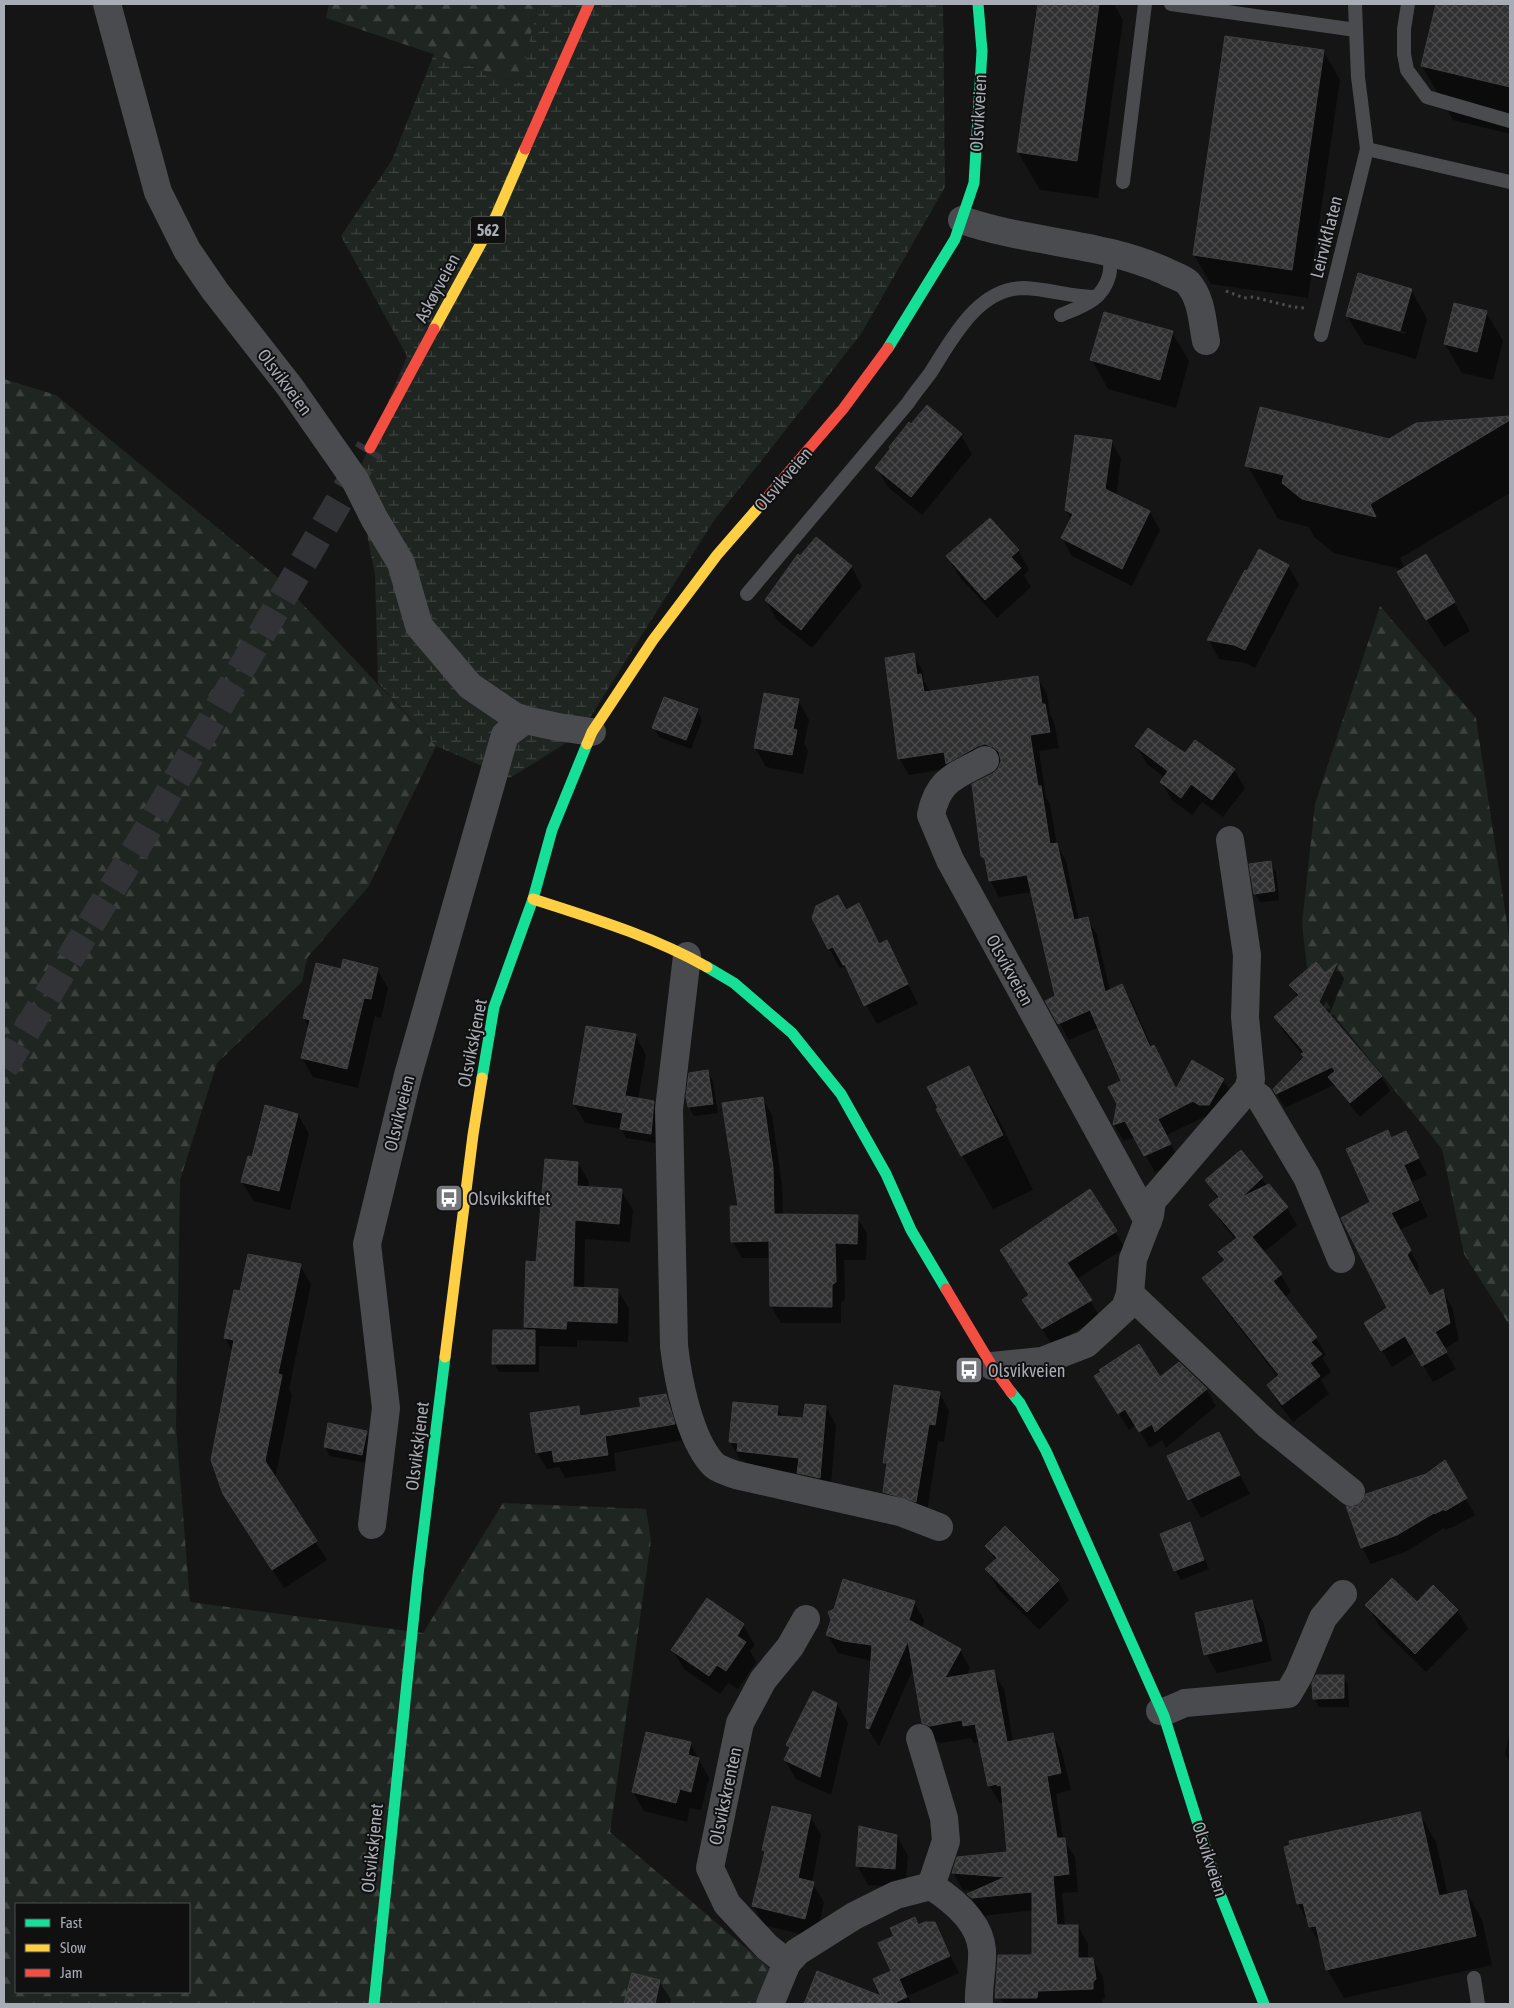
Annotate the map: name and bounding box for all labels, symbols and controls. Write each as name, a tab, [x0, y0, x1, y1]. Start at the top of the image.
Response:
street label: Olsvikveien	[965, 74, 991, 152]
street label: Leirvikflaten	[1306, 194, 1346, 280]
road number: 562	[470, 216, 506, 244]
street label: Askøyveien	[410, 250, 464, 326]
street label: Olsvikveien	[253, 345, 317, 419]
street label: Olsvikveien	[750, 443, 816, 515]
street label: Olsvikveien	[982, 931, 1038, 1009]
street label: Olsvikskjenet	[453, 997, 491, 1089]
street label: Olsvikveien	[379, 1073, 419, 1153]
bus stop icon: Olsvikskiftet	[434, 1183, 464, 1213]
place label: Olsvikskiftet	[468, 1188, 550, 1209]
bus stop icon: Olsvikveien	[954, 1355, 984, 1385]
place label: Olsvikveien	[988, 1360, 1066, 1381]
street label: Olsvikskjenet	[401, 1400, 433, 1492]
street label: Olsvikskrenten	[704, 1745, 746, 1847]
street label: Olsvikskjenet	[357, 1802, 387, 1894]
street label: Olsvikveien	[1188, 1819, 1232, 1899]
legend	[15, 1903, 190, 1993]
text: Fast	[60, 1914, 82, 1931]
text: Slow	[60, 1939, 86, 1956]
text: Jam	[60, 1964, 83, 1981]

